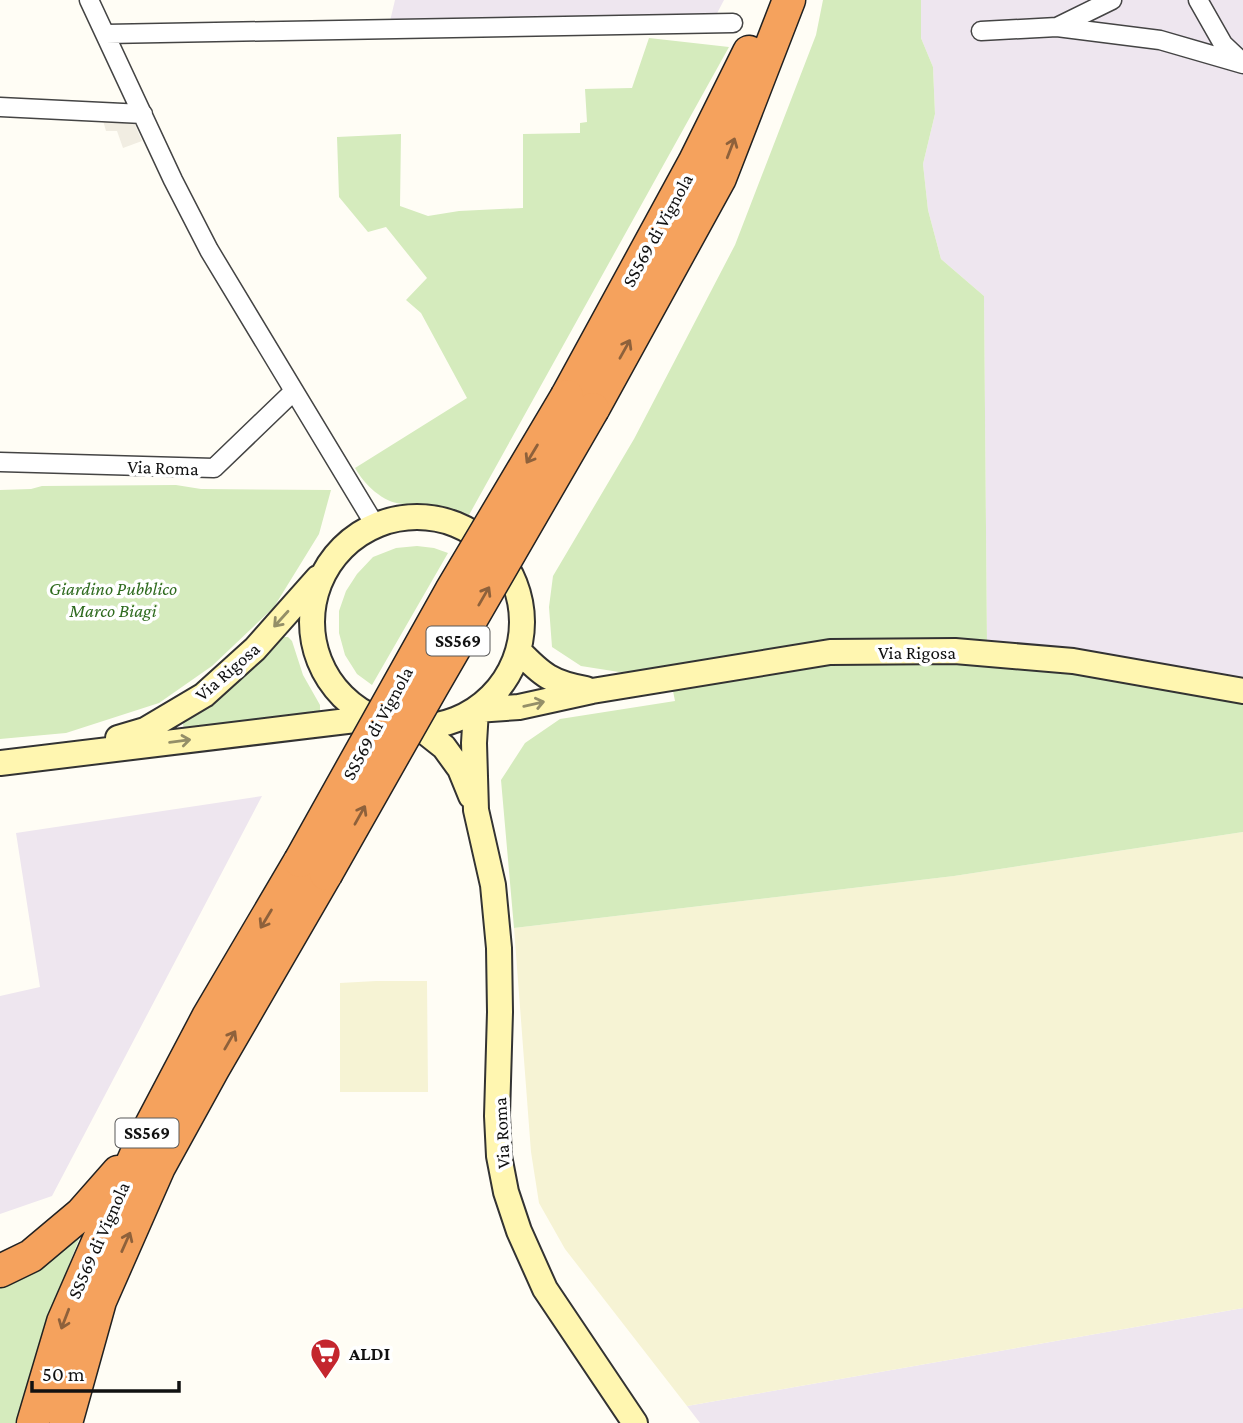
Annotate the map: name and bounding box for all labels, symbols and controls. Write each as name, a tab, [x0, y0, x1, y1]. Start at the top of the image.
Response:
one-way arrow	[726, 138, 739, 159]
street label: SS569 di Vignola	[618, 170, 697, 290]
one-way arrow	[619, 339, 633, 360]
one-way arrow	[525, 444, 539, 464]
street label: Via Roma	[127, 456, 199, 479]
park label: Giardino Pubblico Marco Biagi	[49, 578, 177, 621]
one-way arrow	[478, 586, 492, 606]
one-way arrow	[273, 610, 289, 628]
road number: SS569	[426, 626, 490, 656]
street label: Via Rigosa	[191, 638, 264, 705]
street label: Via Rigosa	[878, 642, 956, 663]
street label: SS569 di Vignola	[338, 663, 417, 783]
one-way arrow	[523, 696, 545, 709]
one-way arrow	[168, 735, 191, 748]
one-way arrow	[353, 805, 367, 825]
one-way arrow	[258, 909, 272, 929]
one-way arrow	[223, 1030, 237, 1050]
street label: Via Roma	[489, 1096, 514, 1169]
road number: SS569	[116, 1118, 178, 1148]
street label: SS569 di Vignola	[63, 1178, 134, 1302]
one-way arrow	[120, 1232, 133, 1254]
one-way arrow	[57, 1308, 70, 1330]
supermarket icon: ALDI	[309, 1336, 343, 1380]
place label: ALDI	[348, 1343, 390, 1364]
scale bar	[32, 1350, 178, 1394]
text: 50 m	[42, 1362, 85, 1386]

